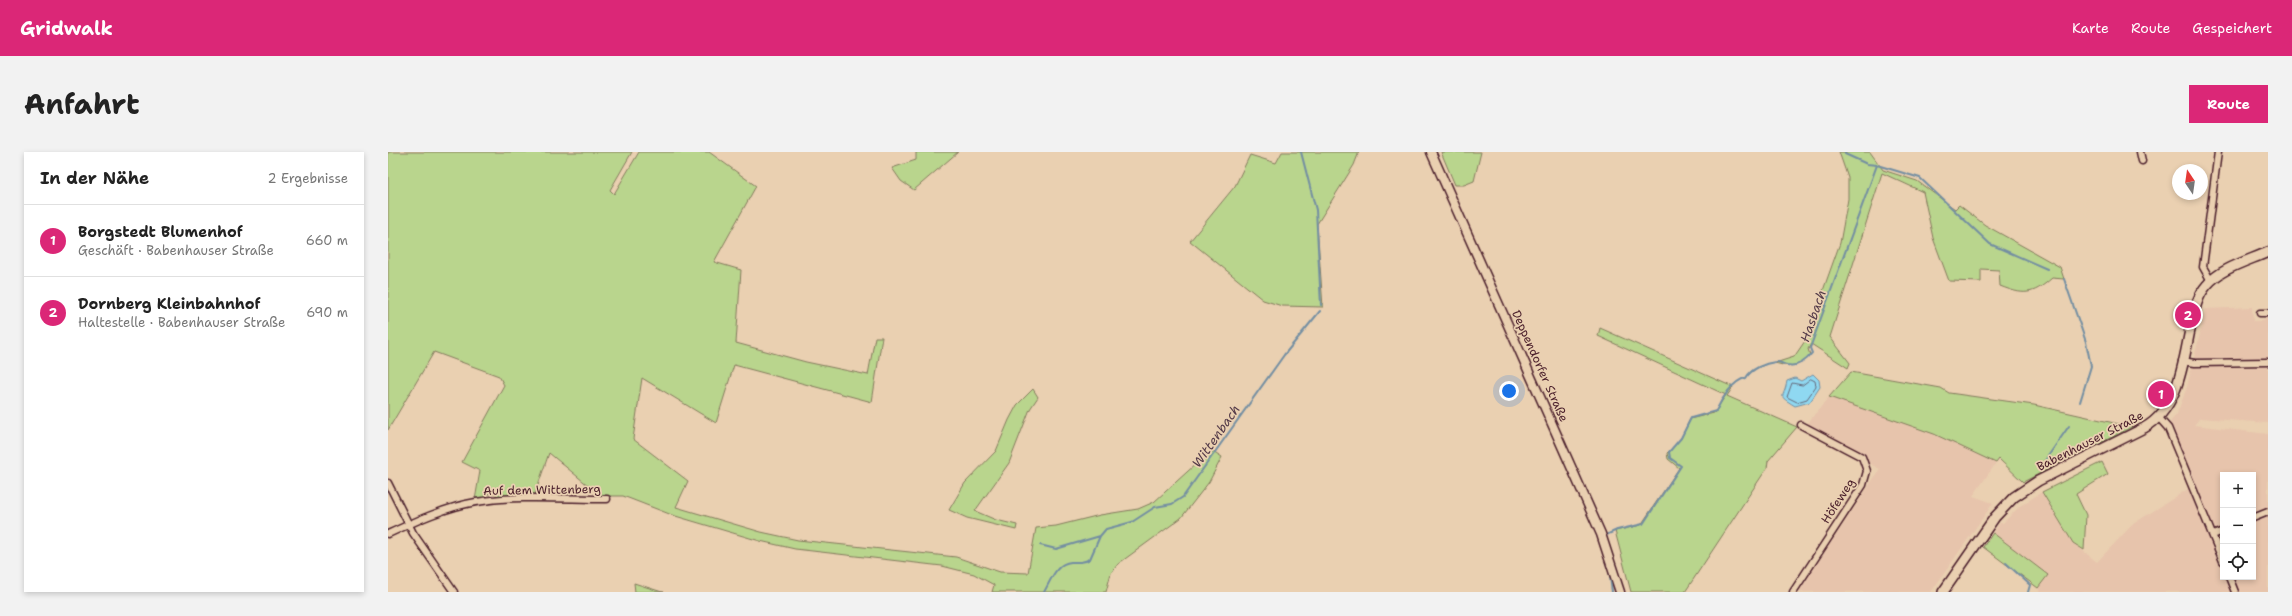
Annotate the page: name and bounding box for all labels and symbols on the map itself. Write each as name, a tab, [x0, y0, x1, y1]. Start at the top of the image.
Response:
north arrow	[2172, 164, 2208, 200]
water label: Hasbach	[1796, 288, 1830, 344]
pin: 2	[2175, 300, 2201, 330]
street label: Deppendorfer Straße	[1508, 308, 1572, 425]
pin: 1	[2148, 379, 2174, 409]
your location	[1499, 381, 1519, 401]
water label: Wittenbach	[1188, 401, 1244, 471]
street label: Babenhauser Straße	[2034, 407, 2146, 475]
street label: Höfeweg	[1817, 475, 1859, 527]
street label: Auf dem Wittenberg	[483, 481, 601, 499]

